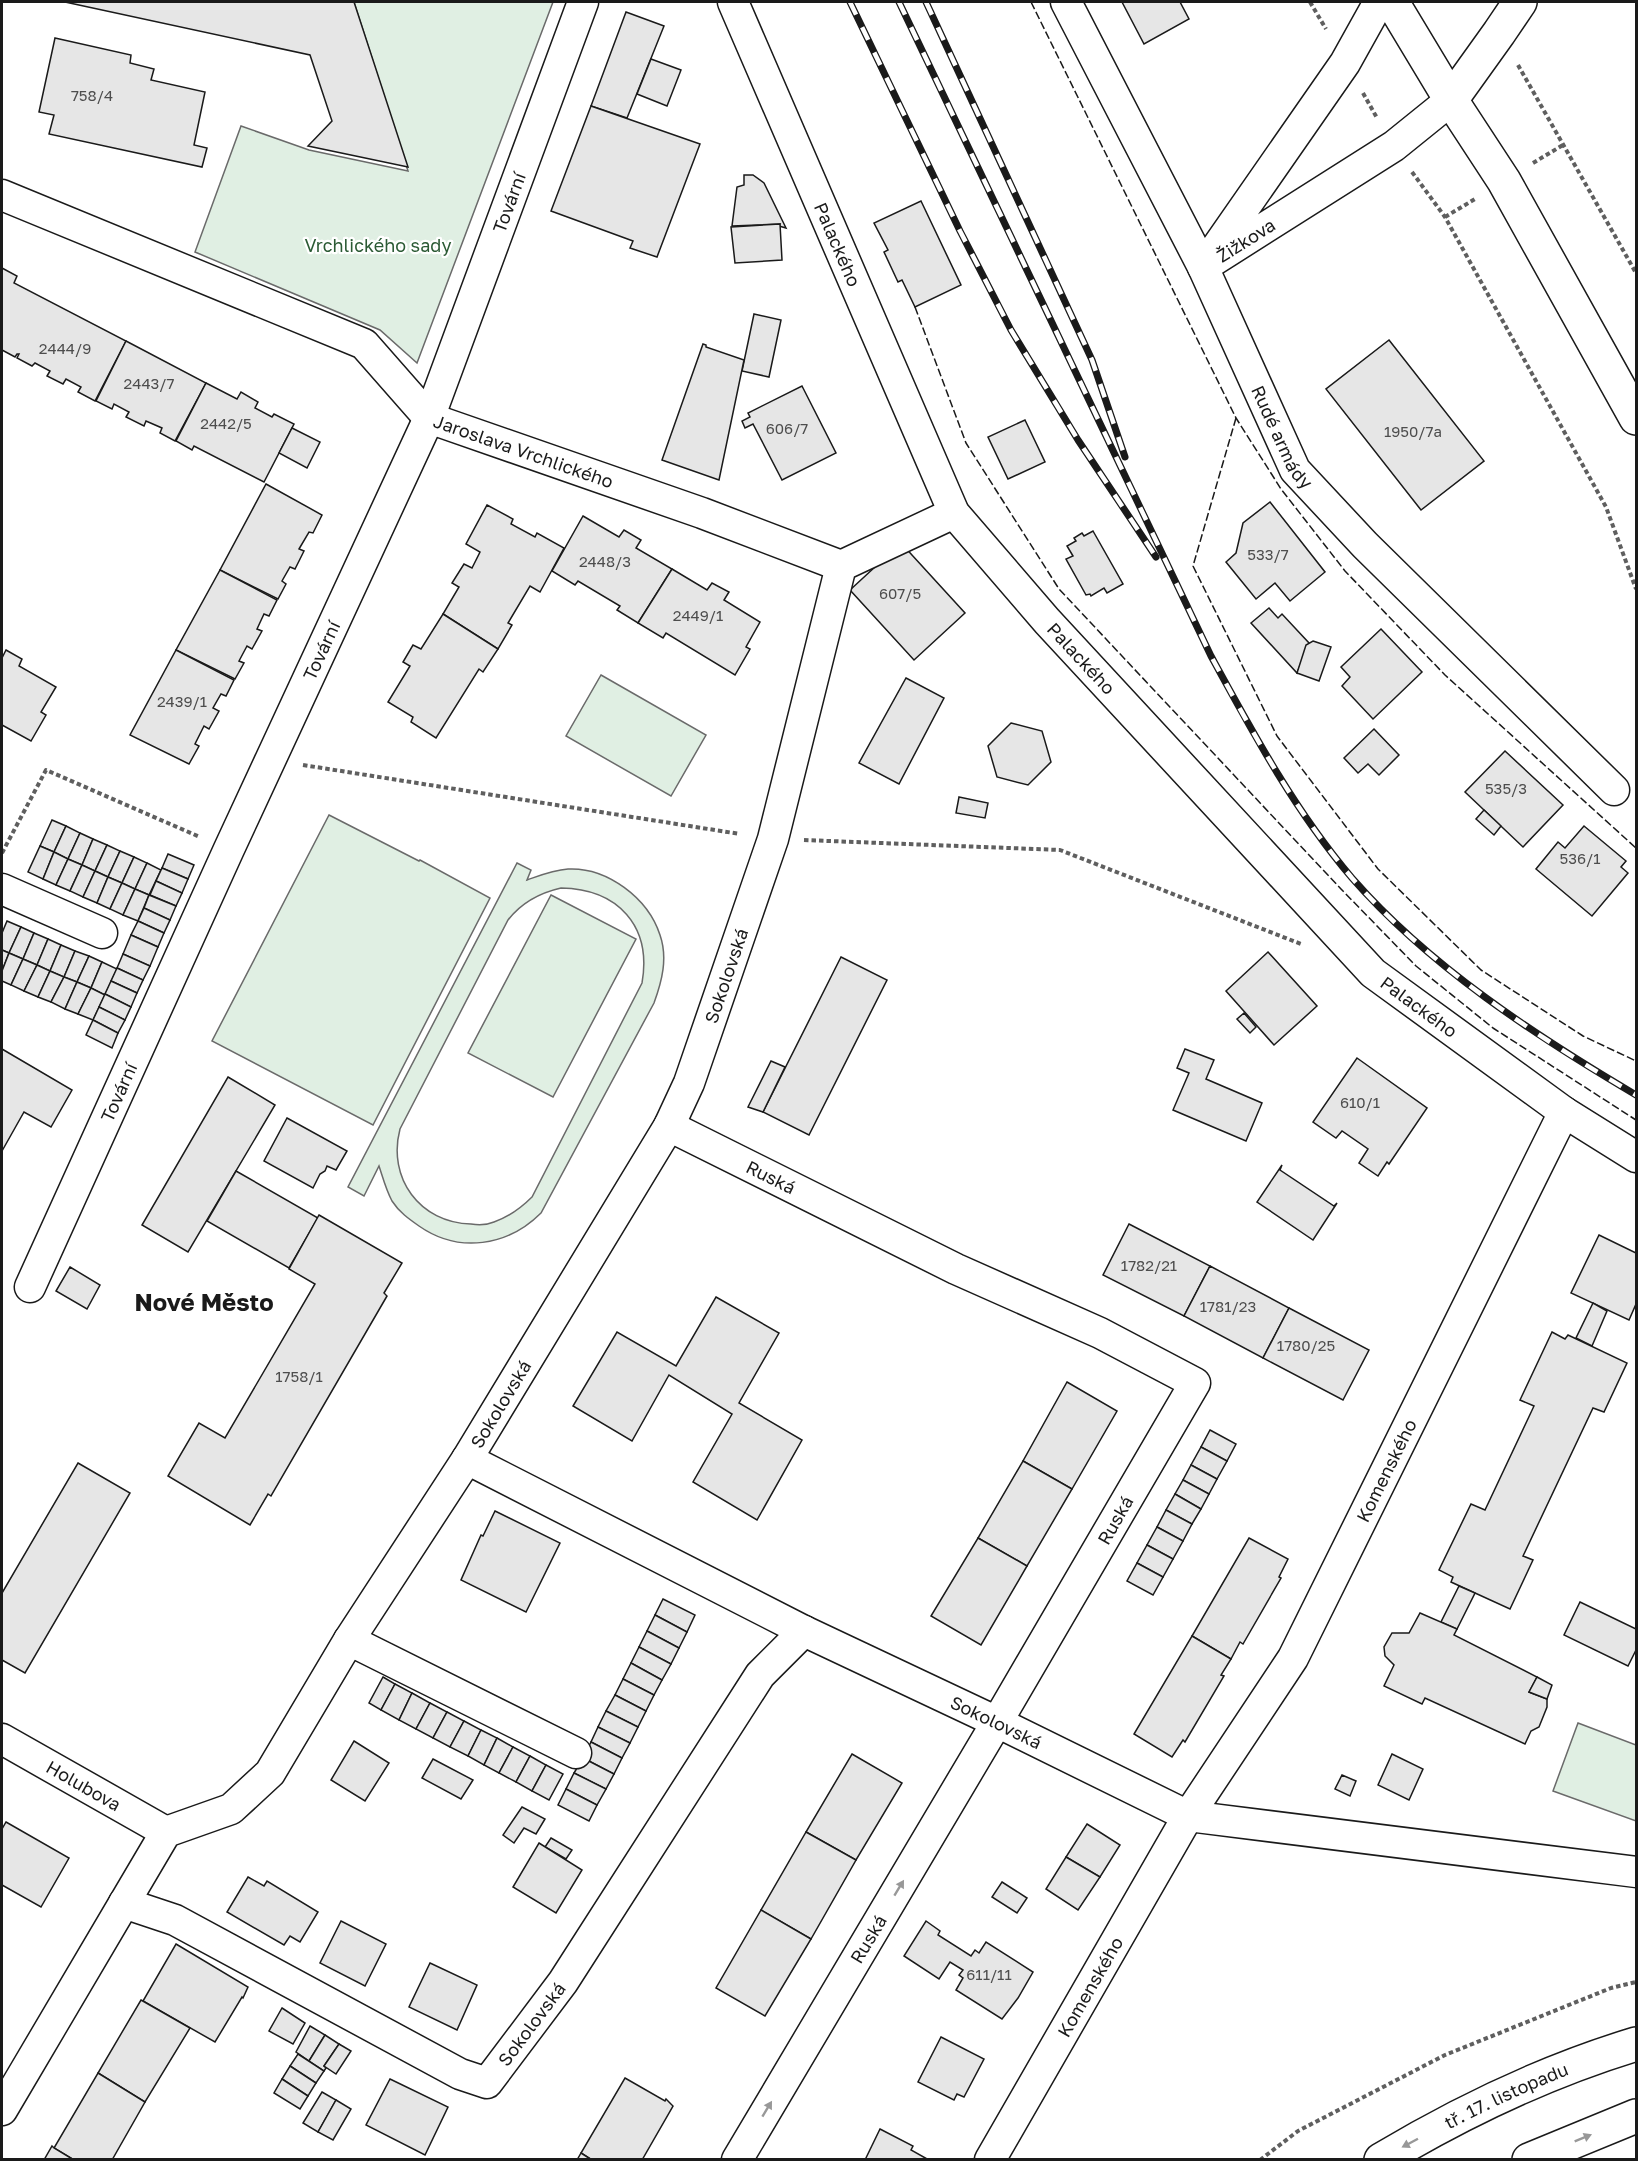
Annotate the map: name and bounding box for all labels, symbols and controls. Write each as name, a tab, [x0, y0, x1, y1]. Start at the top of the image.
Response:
house number: 758/4	[71, 86, 113, 104]
street label: Tovární	[488, 168, 530, 236]
street label: Palackého	[810, 199, 866, 290]
street label: Žižkova	[1212, 213, 1279, 267]
park label: Vrchlického sady	[305, 234, 451, 256]
house number: 2444/9	[39, 339, 91, 357]
house number: 2443/7	[124, 374, 175, 392]
street label: Rudé armády	[1247, 382, 1318, 493]
street label: Jaroslava Vrchlického	[431, 409, 616, 492]
house number: 2442/5	[200, 414, 252, 432]
house number: 606/7	[766, 419, 808, 437]
house number: 1950/7a	[1384, 422, 1442, 440]
house number: 533/7	[1247, 545, 1289, 563]
house number: 2448/3	[579, 552, 631, 570]
house number: 607/5	[879, 584, 921, 602]
house number: 2449/1	[673, 606, 723, 624]
street label: Tovární	[298, 616, 345, 683]
street label: Palackého	[1043, 618, 1120, 699]
house number: 2439/1	[157, 692, 207, 710]
house number: 535/3	[1485, 779, 1527, 797]
house number: 536/1	[1559, 849, 1601, 867]
street label: Sokolovská	[699, 925, 752, 1026]
street label: Palackého	[1376, 971, 1462, 1042]
street label: Tovární	[96, 1058, 142, 1125]
house number: 610/1	[1340, 1093, 1380, 1111]
street label: Ruská	[743, 1155, 799, 1198]
house number: 1782/21	[1121, 1256, 1177, 1274]
district label: Nové Město	[134, 1287, 274, 1316]
house number: 1781/23	[1200, 1297, 1256, 1315]
house number: 1780/25	[1277, 1336, 1335, 1354]
street label: Sokolovská	[465, 1356, 535, 1452]
house number: 1758/1	[275, 1367, 323, 1385]
street label: Komenského	[1351, 1415, 1421, 1526]
street label: Ruská	[1092, 1492, 1138, 1548]
street label: Sokolovská	[947, 1691, 1046, 1753]
street label: Holubova	[43, 1755, 125, 1815]
one-way arrow	[893, 1880, 904, 1896]
street label: Ruská	[845, 1911, 891, 1967]
street label: Komenského	[1052, 1933, 1127, 2041]
house number: 611/11	[966, 1965, 1012, 1983]
street label: Sokolovská	[493, 1978, 570, 2070]
street label: tř. 17. listopadu	[1440, 2058, 1571, 2133]
one-way arrow	[761, 2101, 772, 2117]
one-way arrow	[1574, 2133, 1592, 2142]
one-way arrow	[1401, 2138, 1418, 2148]

